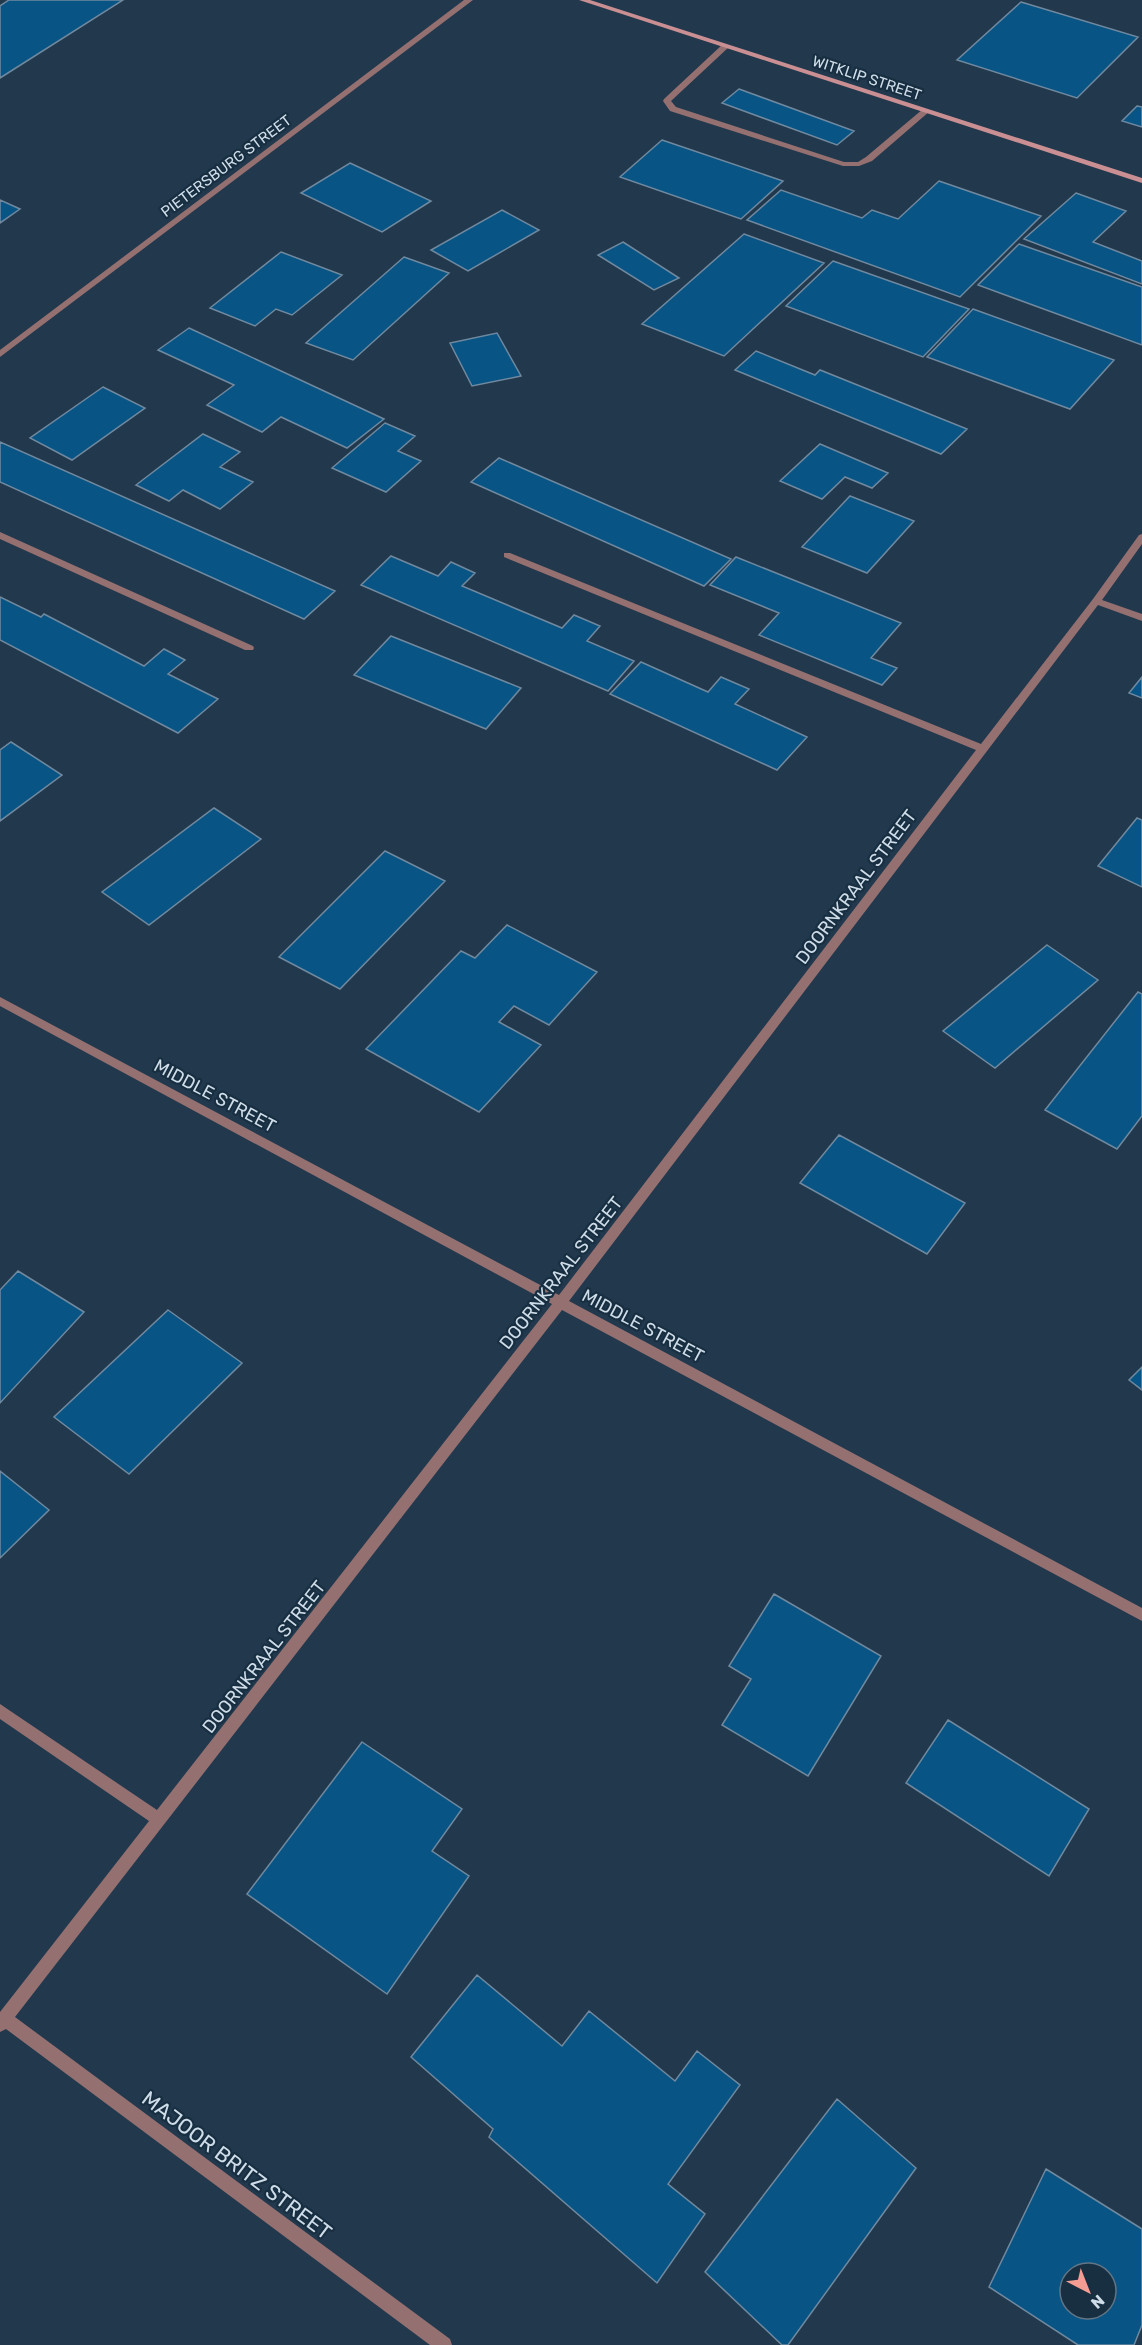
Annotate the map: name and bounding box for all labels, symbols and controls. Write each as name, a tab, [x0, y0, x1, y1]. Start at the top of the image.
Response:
street label: WITKLIP STREET	[810, 52, 924, 104]
street label: PIETERSBURG STREET	[157, 111, 295, 221]
street label: DOORNKRAAL STREET	[791, 806, 921, 968]
street label: MIDDLE STREET	[150, 1055, 280, 1137]
street label: DOORNKRAAL STREET	[495, 1192, 627, 1354]
street label: MIDDLE STREET	[578, 1285, 708, 1367]
street label: DOORNKRAAL STREET	[198, 1576, 330, 1738]
street label: MAJOOR BRITZ STREET	[137, 2085, 337, 2245]
north arrow	[1058, 2261, 1118, 2321]
text: N	[1087, 2291, 1108, 2313]

